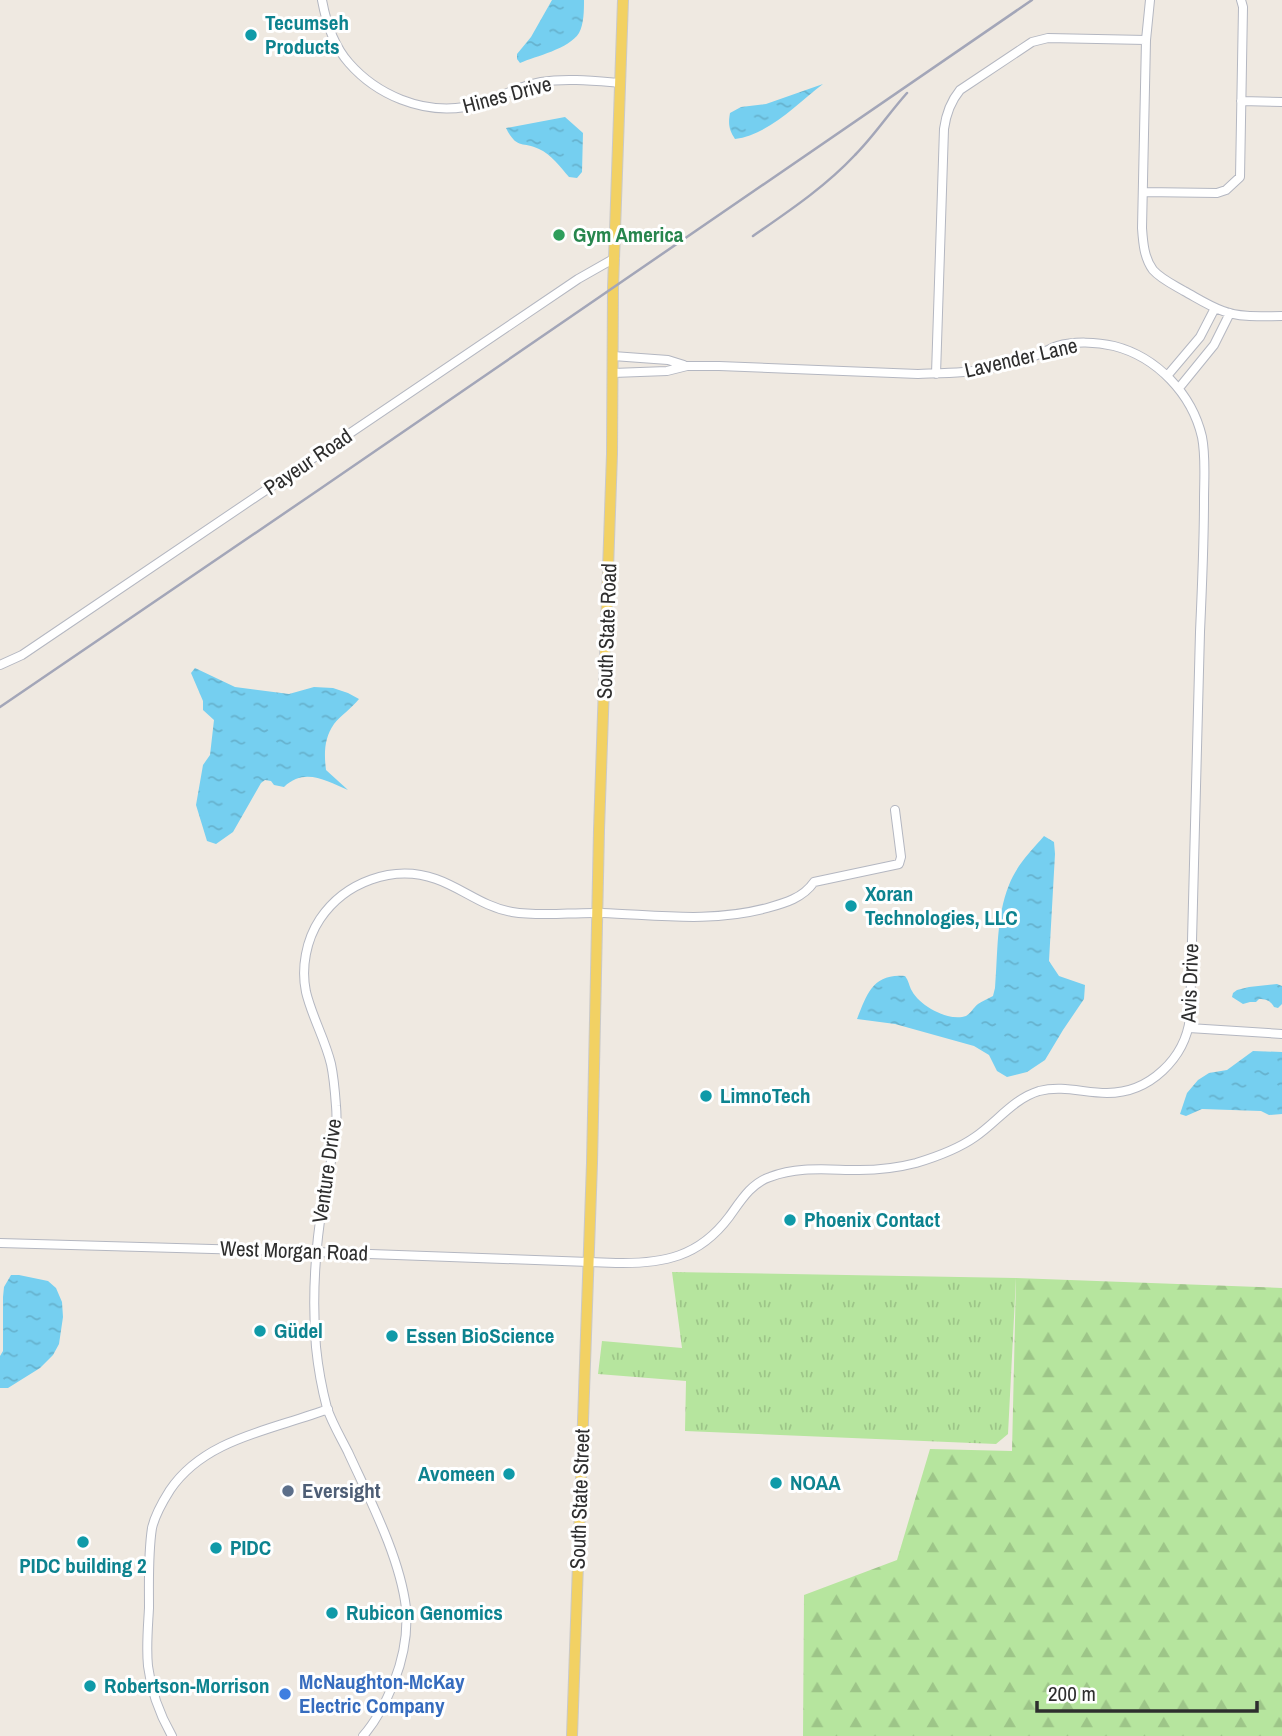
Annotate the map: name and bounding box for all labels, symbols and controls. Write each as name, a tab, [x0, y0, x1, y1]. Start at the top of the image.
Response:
place label: Tecumseh Products	[265, 8, 349, 61]
marker: Tecumseh Products	[243, 27, 259, 43]
street label: Hines Drive	[459, 69, 555, 120]
place label: Gym America	[573, 220, 684, 249]
marker: Gym America	[551, 227, 567, 243]
street label: Lavender Lane	[962, 330, 1080, 385]
street label: Payeur Road	[258, 421, 357, 502]
street label: South State Road	[590, 563, 623, 699]
place label: Xoran Technologies, LLC	[865, 879, 1018, 932]
marker: Xoran Technologies, LLC	[843, 898, 859, 914]
street label: Avis Drive	[1174, 943, 1205, 1024]
place label: LimnoTech	[720, 1081, 811, 1110]
marker: LimnoTech	[698, 1088, 714, 1104]
street label: Venture Drive	[305, 1117, 348, 1225]
place label: Phoenix Contact	[804, 1205, 940, 1234]
marker: Phoenix Contact	[782, 1212, 798, 1228]
street label: West Morgan Road	[220, 1233, 369, 1268]
place label: Güdel	[274, 1316, 323, 1345]
place label: Essen BioScience	[406, 1321, 554, 1350]
marker: Güdel	[252, 1323, 268, 1339]
marker: Essen BioScience	[384, 1328, 400, 1344]
street label: South State Street	[563, 1428, 596, 1570]
place label: Avomeen	[418, 1459, 495, 1488]
marker: Avomeen	[501, 1466, 517, 1482]
place label: NOAA	[790, 1468, 841, 1497]
marker: NOAA	[768, 1475, 784, 1491]
place label: Eversight	[302, 1476, 381, 1505]
marker: Eversight	[280, 1483, 296, 1499]
place label: PIDC	[230, 1533, 271, 1562]
marker: PIDC building 2	[75, 1534, 91, 1550]
marker: PIDC	[208, 1540, 224, 1556]
place label: PIDC building 2	[19, 1551, 147, 1580]
place label: Rubicon Genomics	[346, 1598, 503, 1627]
marker: Rubicon Genomics	[324, 1605, 340, 1621]
place label: McNaughton-McKay Electric Company	[299, 1667, 465, 1720]
scale bar	[1037, 1670, 1258, 1714]
place label: Robertson-Morrison	[104, 1671, 270, 1700]
marker: Robertson-Morrison	[82, 1678, 98, 1694]
text: 200 m	[1048, 1679, 1096, 1708]
marker: McNaughton-McKay Electric Company	[277, 1686, 293, 1702]

